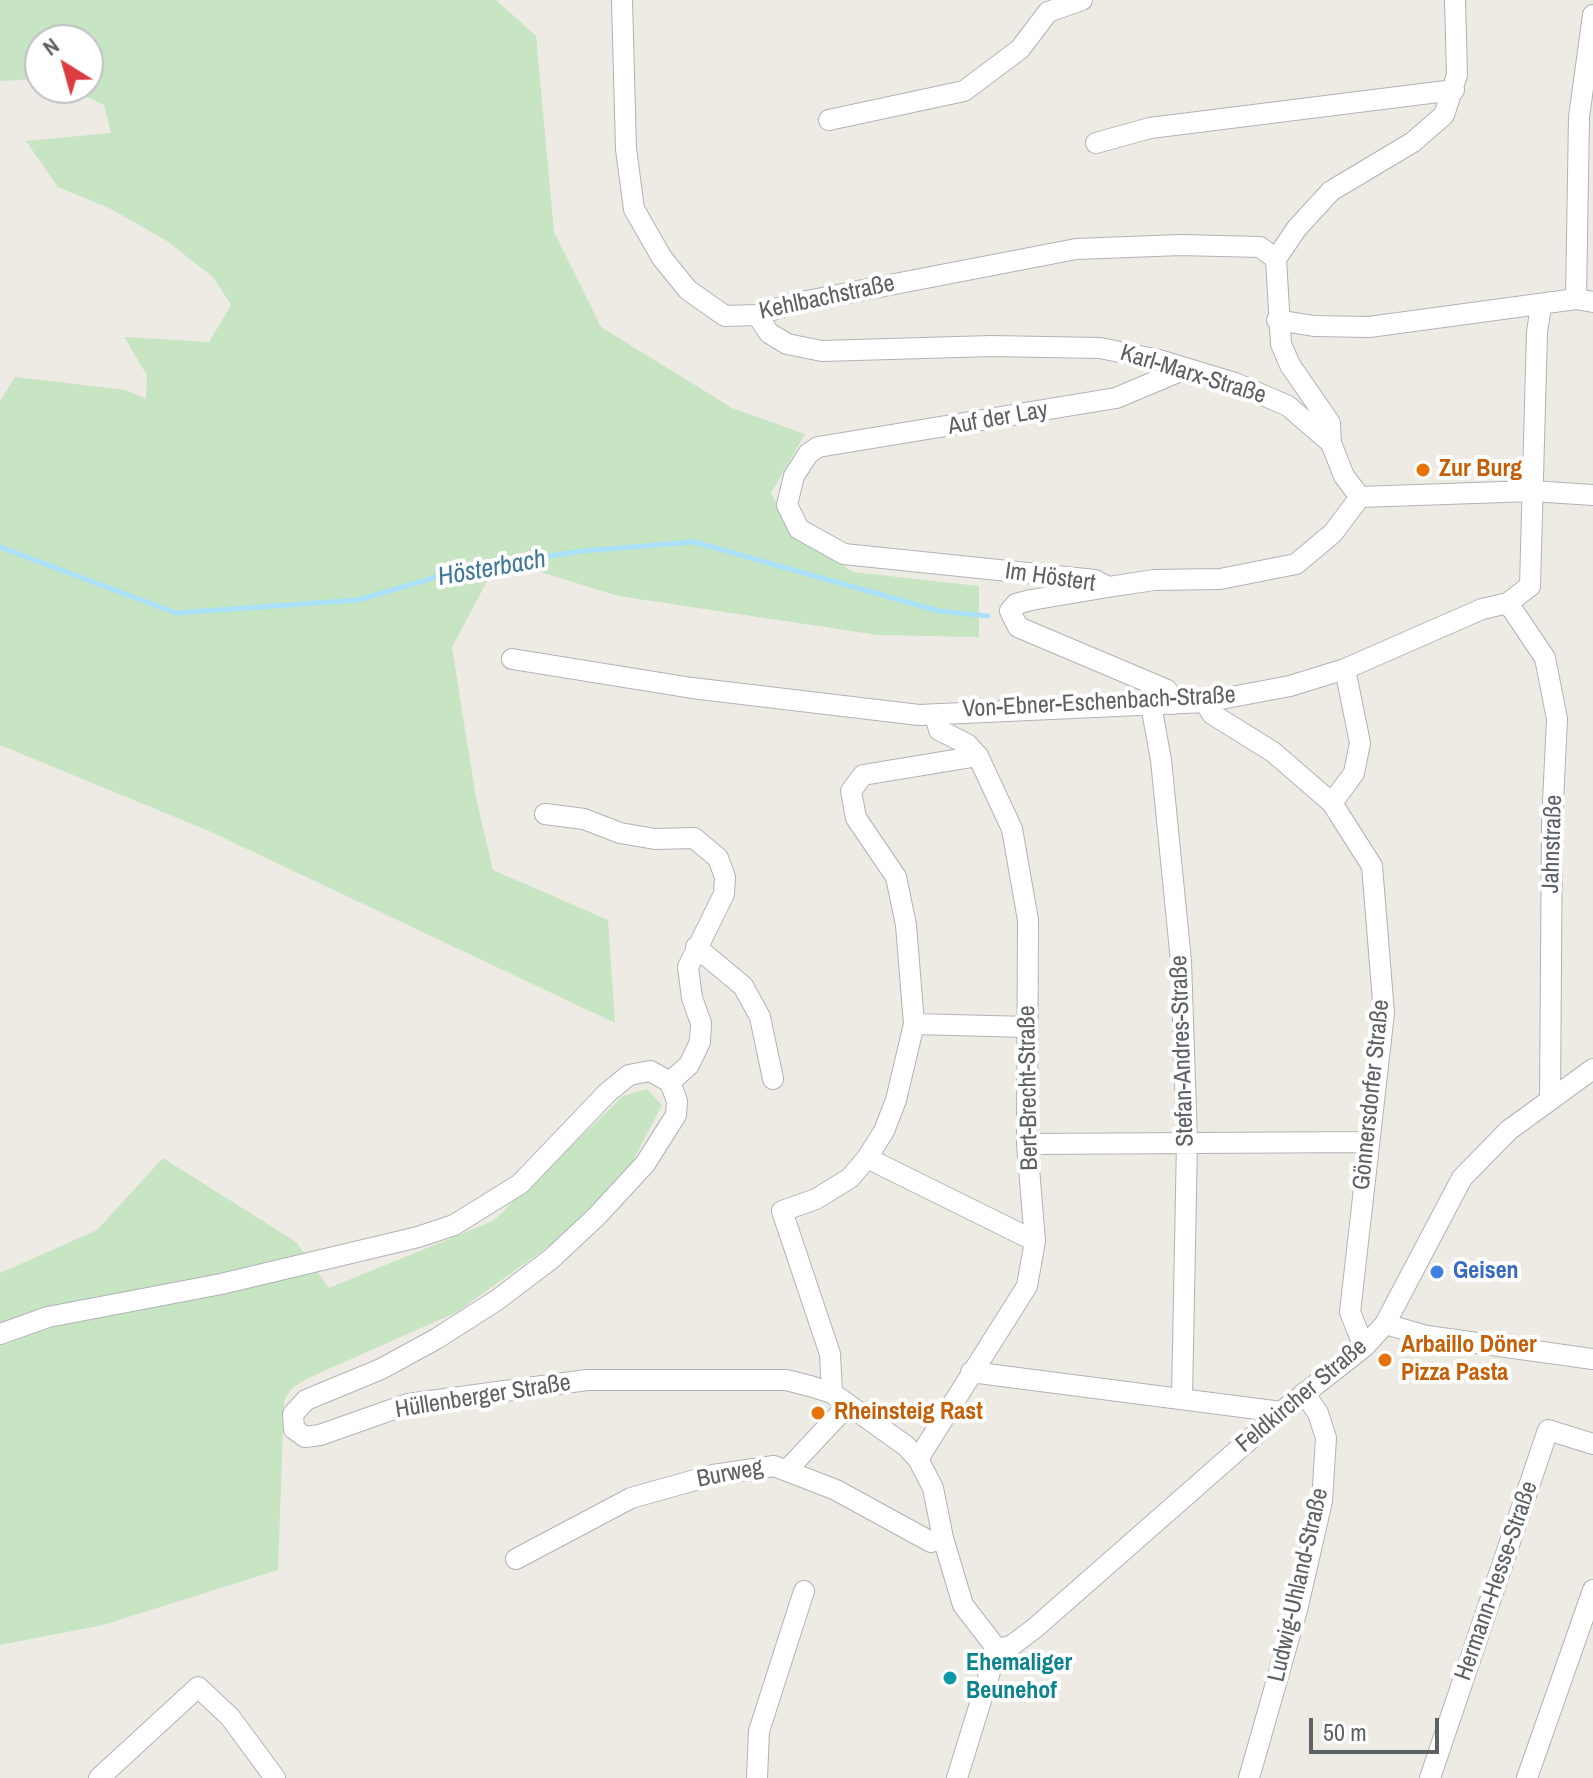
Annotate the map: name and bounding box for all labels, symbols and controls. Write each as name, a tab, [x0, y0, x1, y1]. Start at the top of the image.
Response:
north arrow	[24, 24, 104, 104]
text: N	[37, 31, 65, 62]
street label: Kehlbachstraße	[757, 270, 897, 326]
street label: Karl-Marx-Straße	[1117, 339, 1269, 411]
street label: Auf der Lay	[946, 396, 1050, 442]
place label: Zur Burg	[1439, 456, 1522, 484]
marker: Zur Burg	[1414, 461, 1432, 479]
water label: Hösterbach	[436, 544, 548, 594]
street label: Im Höstert	[1003, 557, 1097, 599]
street label: Von-Ebner-Eschenbach-Straße	[962, 681, 1236, 725]
street label: Jahnstraße	[1537, 794, 1569, 894]
street label: Stefan-Andres-Straße	[1165, 955, 1201, 1147]
street label: Gönnersdorfer Straße	[1348, 998, 1396, 1192]
street label: Bert-Brecht-Straße	[1013, 1005, 1045, 1171]
place label: Geisen	[1453, 1258, 1519, 1286]
marker: Geisen	[1428, 1263, 1446, 1281]
place label: Arbaillo Döner Pizza Pasta	[1401, 1332, 1537, 1388]
street label: Feldkircher Straße	[1231, 1333, 1373, 1459]
marker: Arbaillo Döner Pizza Pasta	[1376, 1351, 1394, 1369]
street label: Hüllenberger Straße	[393, 1369, 573, 1425]
place label: Rheinsteig Rast	[834, 1399, 983, 1427]
marker: Rheinsteig Rast	[809, 1404, 827, 1422]
street label: Burweg	[695, 1453, 765, 1495]
street label: Hermann-Hesse-Straße	[1449, 1478, 1545, 1684]
street label: Ludwig-Uhland-Straße	[1263, 1485, 1335, 1685]
place label: Ehemaliger Beunehof	[966, 1650, 1072, 1706]
marker: Ehemaliger Beunehof	[941, 1669, 959, 1687]
scale bar	[1313, 1702, 1443, 1752]
text: 50 m	[1323, 1716, 1367, 1748]

